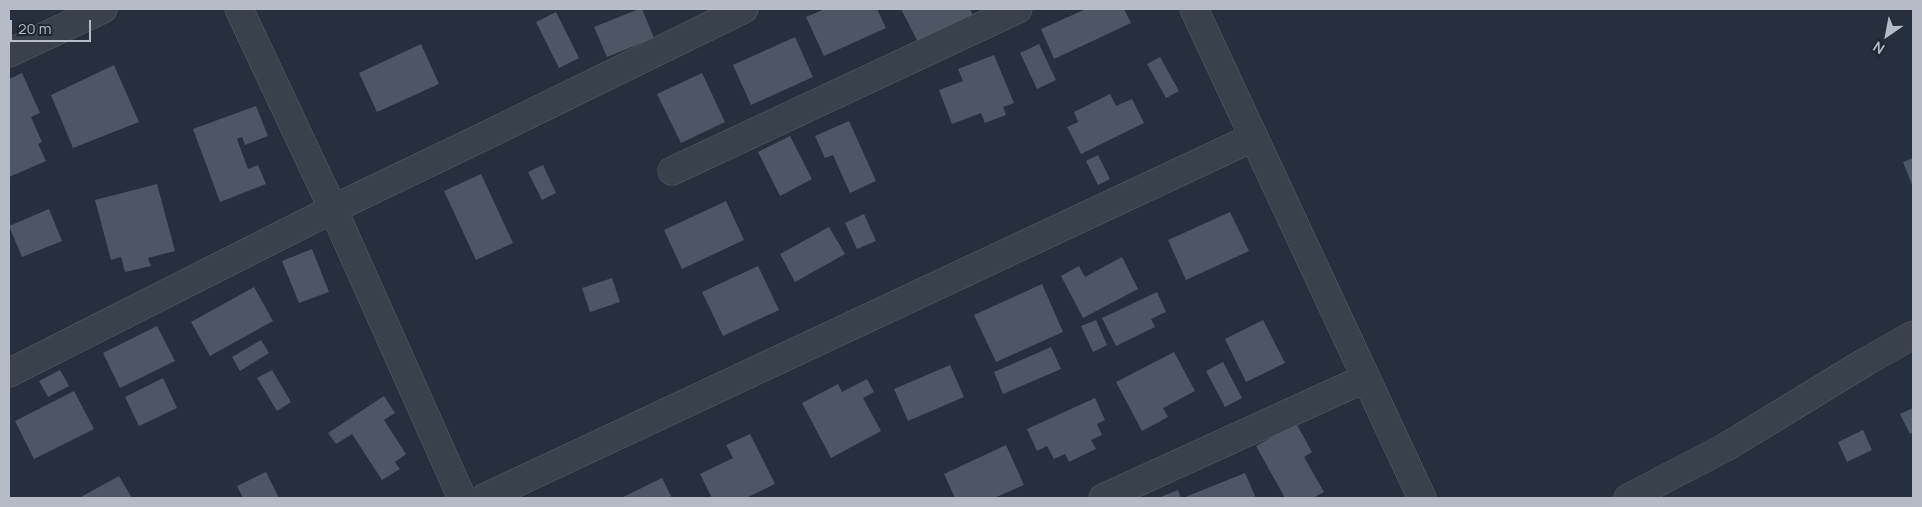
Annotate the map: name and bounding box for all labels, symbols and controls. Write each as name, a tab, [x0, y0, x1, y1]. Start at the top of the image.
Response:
scale bar	[12, 10, 94, 42]
north arrow	[1862, 10, 1912, 60]
text: 20 m	[18, 18, 51, 39]
text: N	[1869, 37, 1888, 59]

